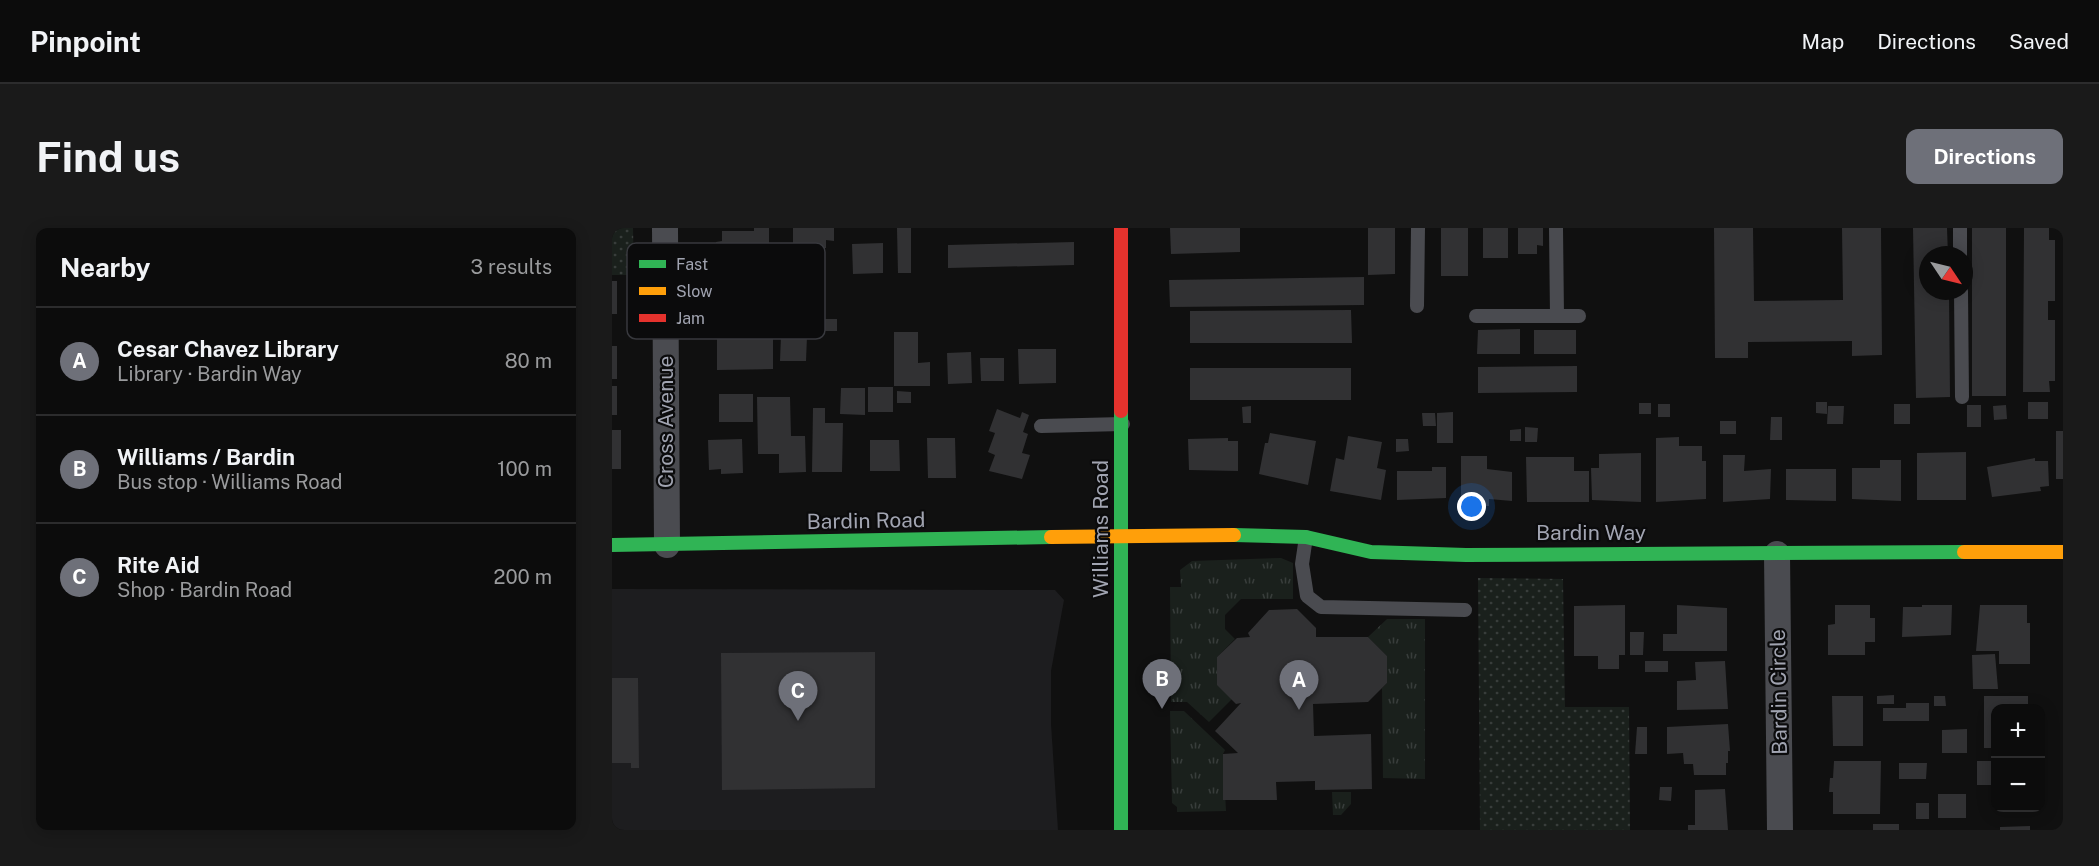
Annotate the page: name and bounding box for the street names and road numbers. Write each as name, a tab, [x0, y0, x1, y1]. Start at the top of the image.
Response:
street label: Cross Avenue	[653, 356, 678, 488]
street label: Williams Road	[1088, 460, 1113, 598]
street label: Bardin Road	[806, 507, 926, 534]
street label: Bardin Way	[1536, 520, 1646, 545]
street label: Bardin Circle	[1765, 629, 1792, 755]

